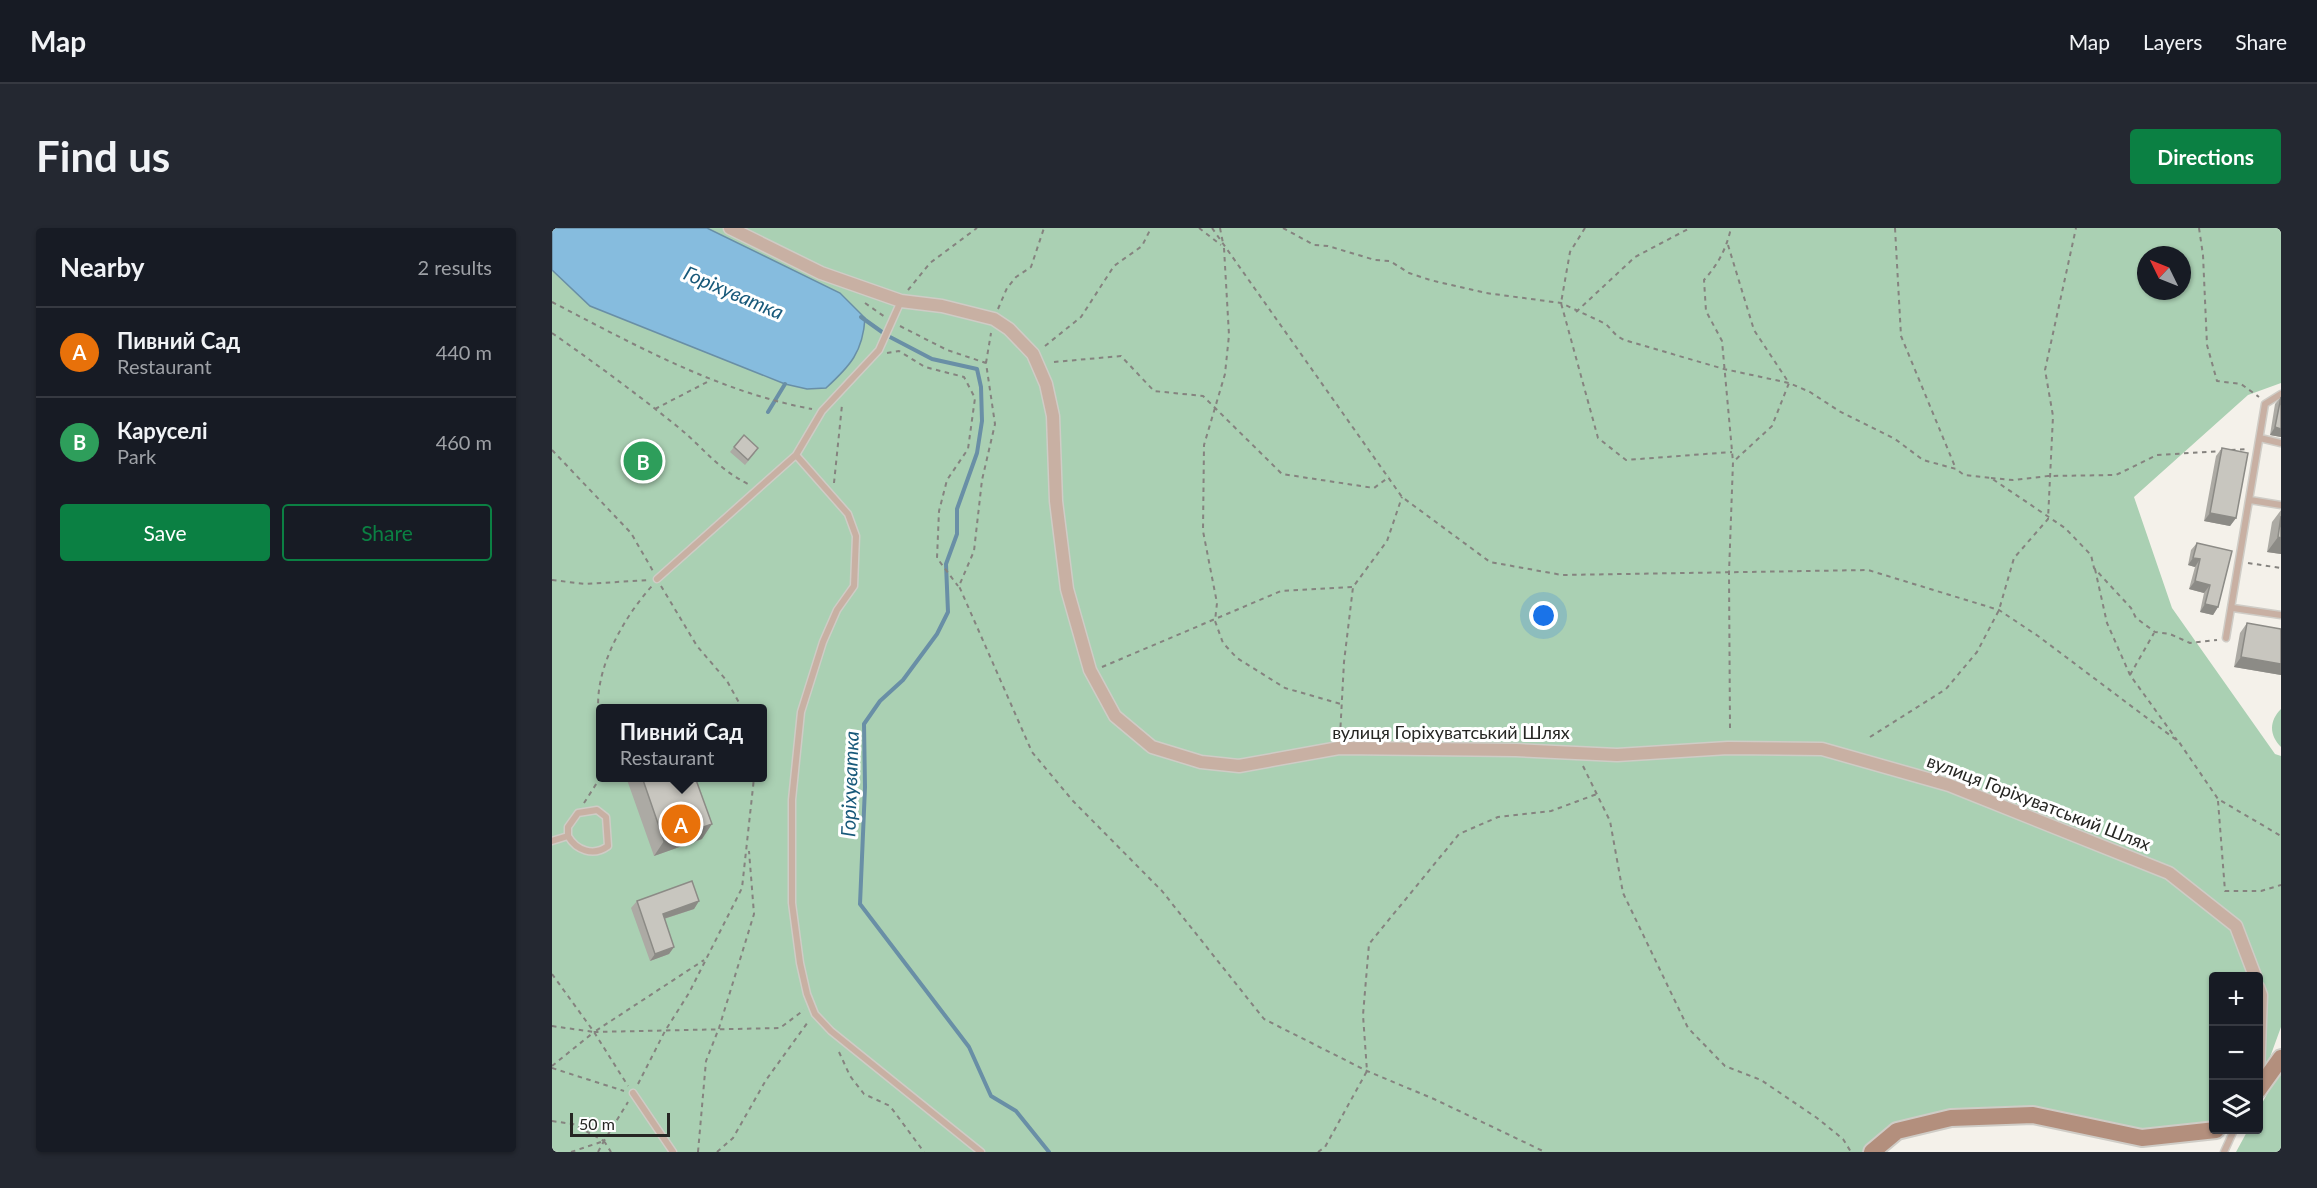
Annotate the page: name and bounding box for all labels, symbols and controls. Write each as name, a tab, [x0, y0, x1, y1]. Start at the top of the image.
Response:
text: Map	[30, 24, 86, 58]
text: Map	[2069, 29, 2110, 54]
text: Layers	[2143, 29, 2202, 54]
text: Share	[2235, 29, 2287, 54]
button: Directions	[2130, 129, 2281, 184]
text: Find us	[36, 131, 170, 181]
north arrow	[2137, 246, 2191, 300]
text: Nearby	[60, 251, 145, 283]
text: 2 results	[417, 255, 492, 279]
water label: Горіхуватка	[680, 260, 788, 324]
text: Пивний Сад	[117, 327, 240, 354]
text: A	[73, 340, 86, 364]
text: 440 m	[436, 340, 492, 364]
text: Restaurant	[117, 354, 212, 378]
text: Каруселі	[117, 417, 208, 444]
text: B	[73, 430, 86, 454]
text: 460 m	[436, 430, 492, 454]
pin: B	[624, 438, 662, 484]
text: Park	[117, 444, 156, 468]
button: Save	[60, 504, 270, 561]
button: Share	[282, 504, 492, 561]
your location	[1529, 601, 1558, 630]
popup	[596, 704, 767, 782]
text: Пивний Сад	[620, 718, 743, 745]
street label: вулиця Горіхуватський Шлях	[1332, 721, 1570, 743]
water label: Горіхуватка	[835, 731, 863, 837]
text: Restaurant	[620, 745, 714, 769]
street label: вулиця Горіхуватський Шлях	[1924, 749, 2154, 855]
pin: A	[662, 802, 700, 846]
map controls	[2209, 972, 2263, 1134]
button: +	[2209, 972, 2263, 1026]
button: −	[2209, 1026, 2263, 1080]
button: layers	[2209, 1080, 2263, 1134]
scale bar	[570, 1110, 670, 1138]
text: 50 m	[579, 1114, 615, 1133]

